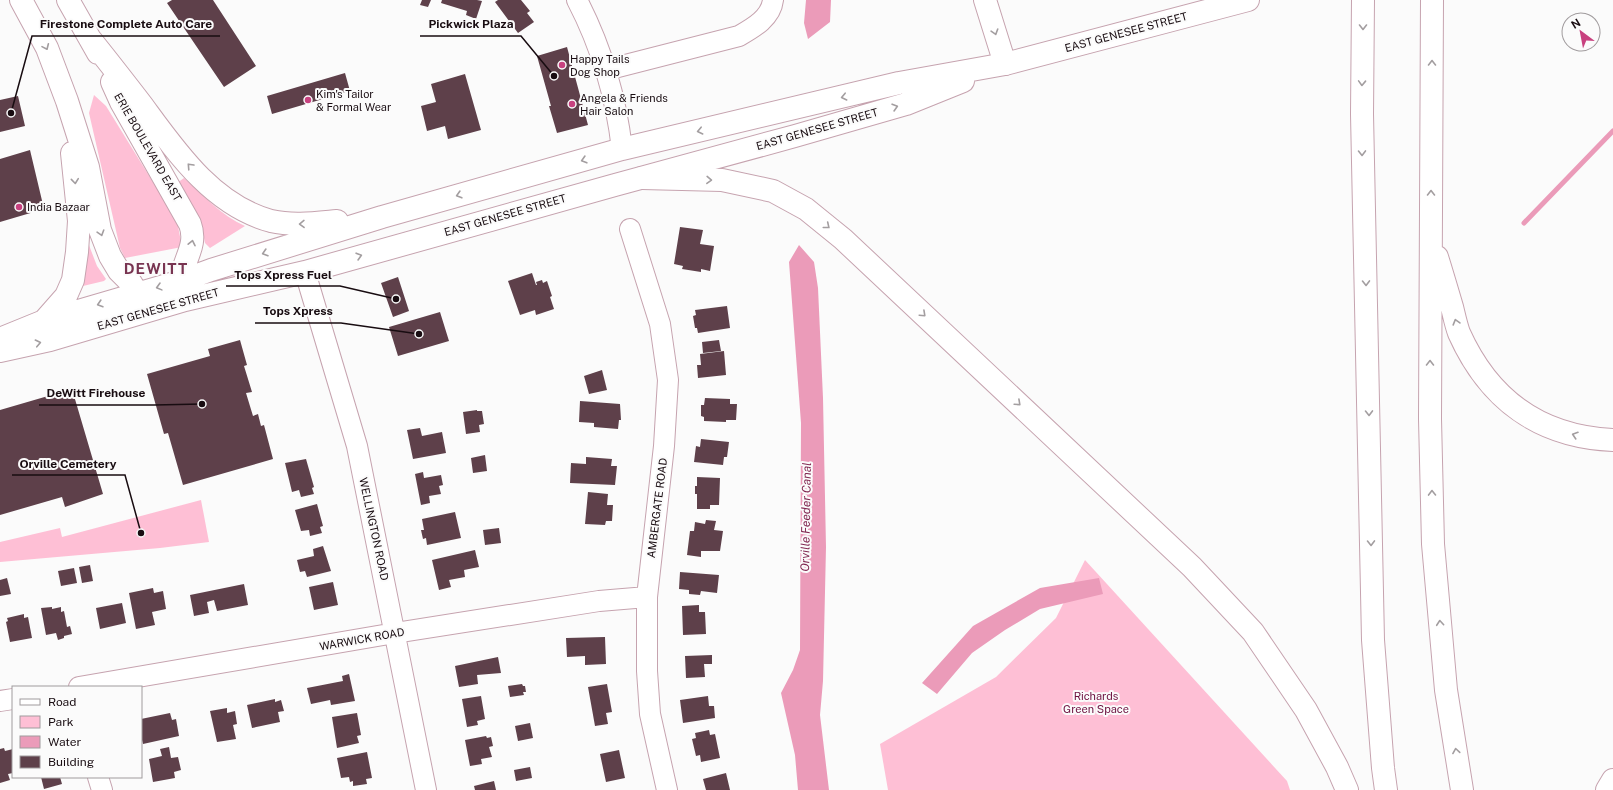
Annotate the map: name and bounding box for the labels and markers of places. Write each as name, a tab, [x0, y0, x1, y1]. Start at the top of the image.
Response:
callout: Firestone Complete Auto Care	[32, 12, 220, 36]
callout: Pickwick Plaza	[420, 12, 521, 36]
place label: Happy Tails Dog Shop	[570, 53, 630, 78]
marker: Happy Tails Dog Shop	[557, 60, 567, 70]
place label: Kim's Tailor & Formal Wear	[316, 88, 391, 113]
place label: Angela & Friends Hair Salon	[580, 92, 668, 117]
marker: Kim's Tailor & Formal Wear	[303, 95, 313, 105]
marker: Angela & Friends Hair Salon	[567, 99, 577, 109]
place label: India Bazaar	[27, 201, 90, 213]
marker: India Bazaar	[14, 202, 24, 212]
callout: Tops Xpress Fuel	[226, 262, 340, 286]
callout: Tops Xpress	[255, 299, 341, 323]
callout: DeWitt Firehouse	[39, 381, 154, 405]
callout: Orville Cemetery	[12, 451, 125, 475]

